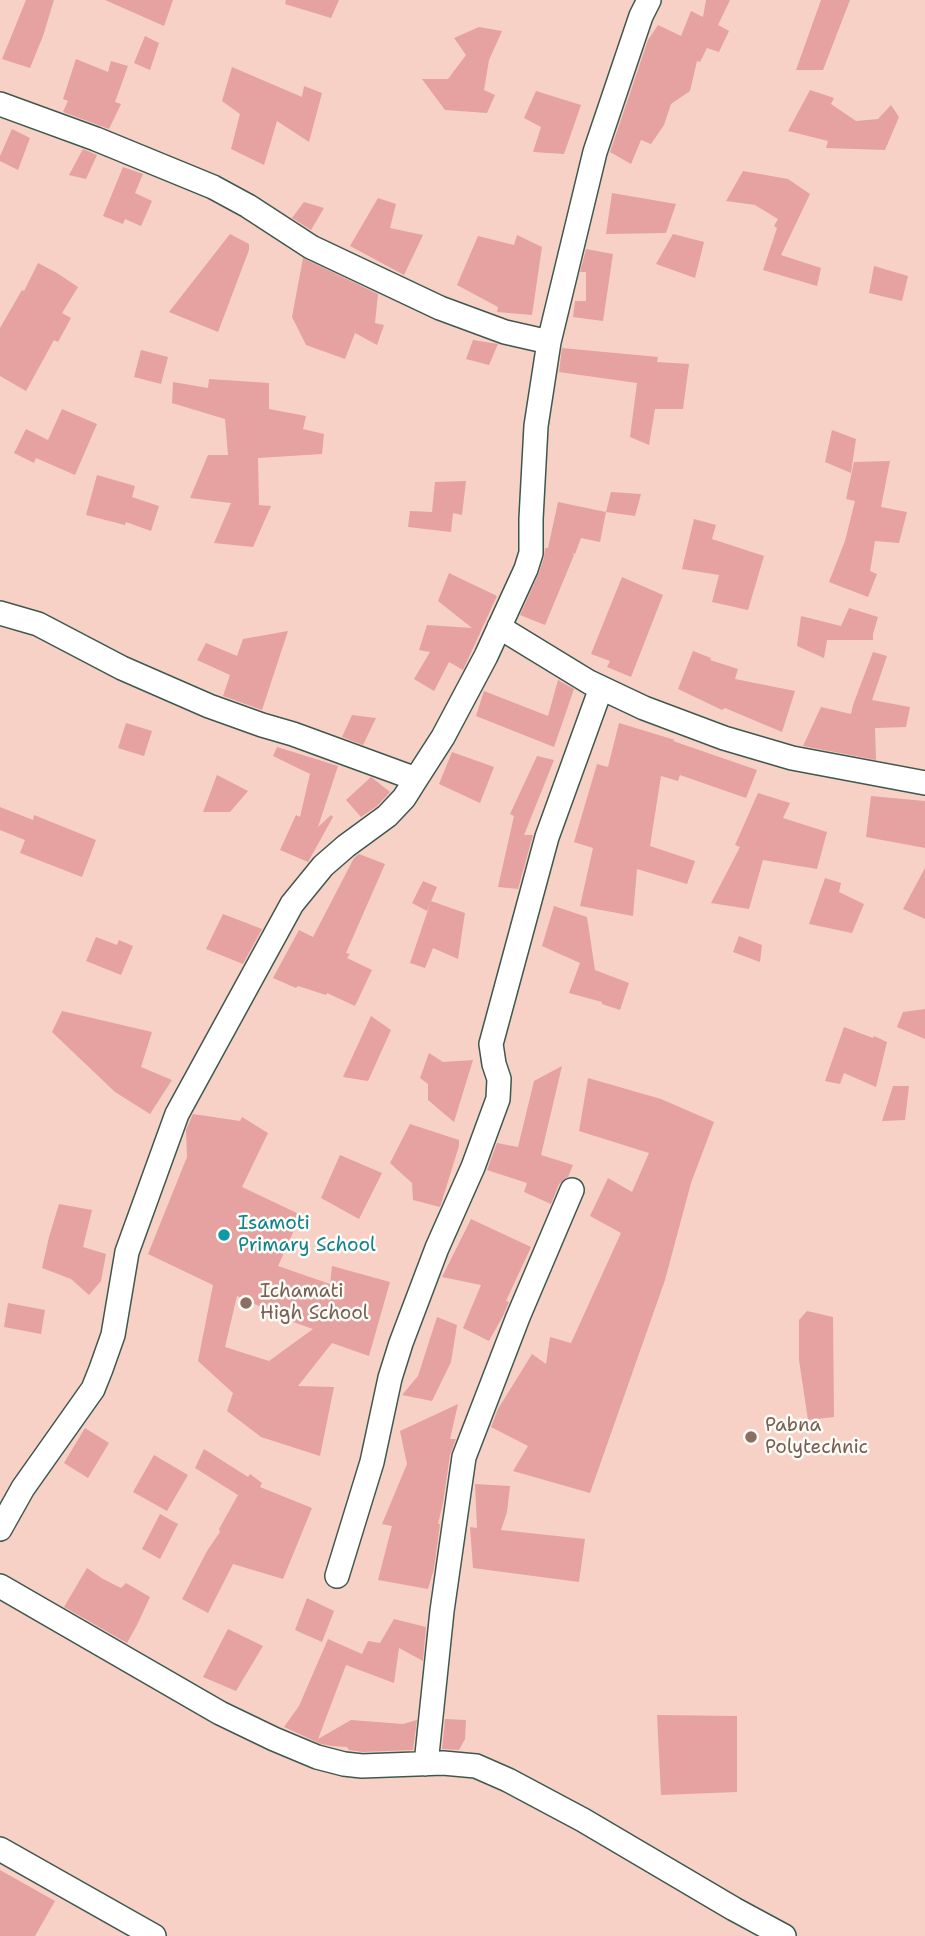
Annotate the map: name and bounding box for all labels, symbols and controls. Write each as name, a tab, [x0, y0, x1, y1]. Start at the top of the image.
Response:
place label: Isamoti Primary School	[238, 1213, 376, 1257]
marker: Isamoti Primary School	[216, 1227, 232, 1243]
place label: Ichamati High School	[260, 1281, 369, 1325]
marker: Ichamati High School	[238, 1295, 254, 1311]
place label: Pabna Polytechnic	[765, 1415, 868, 1459]
marker: Pabna Polytechnic	[743, 1429, 759, 1445]

